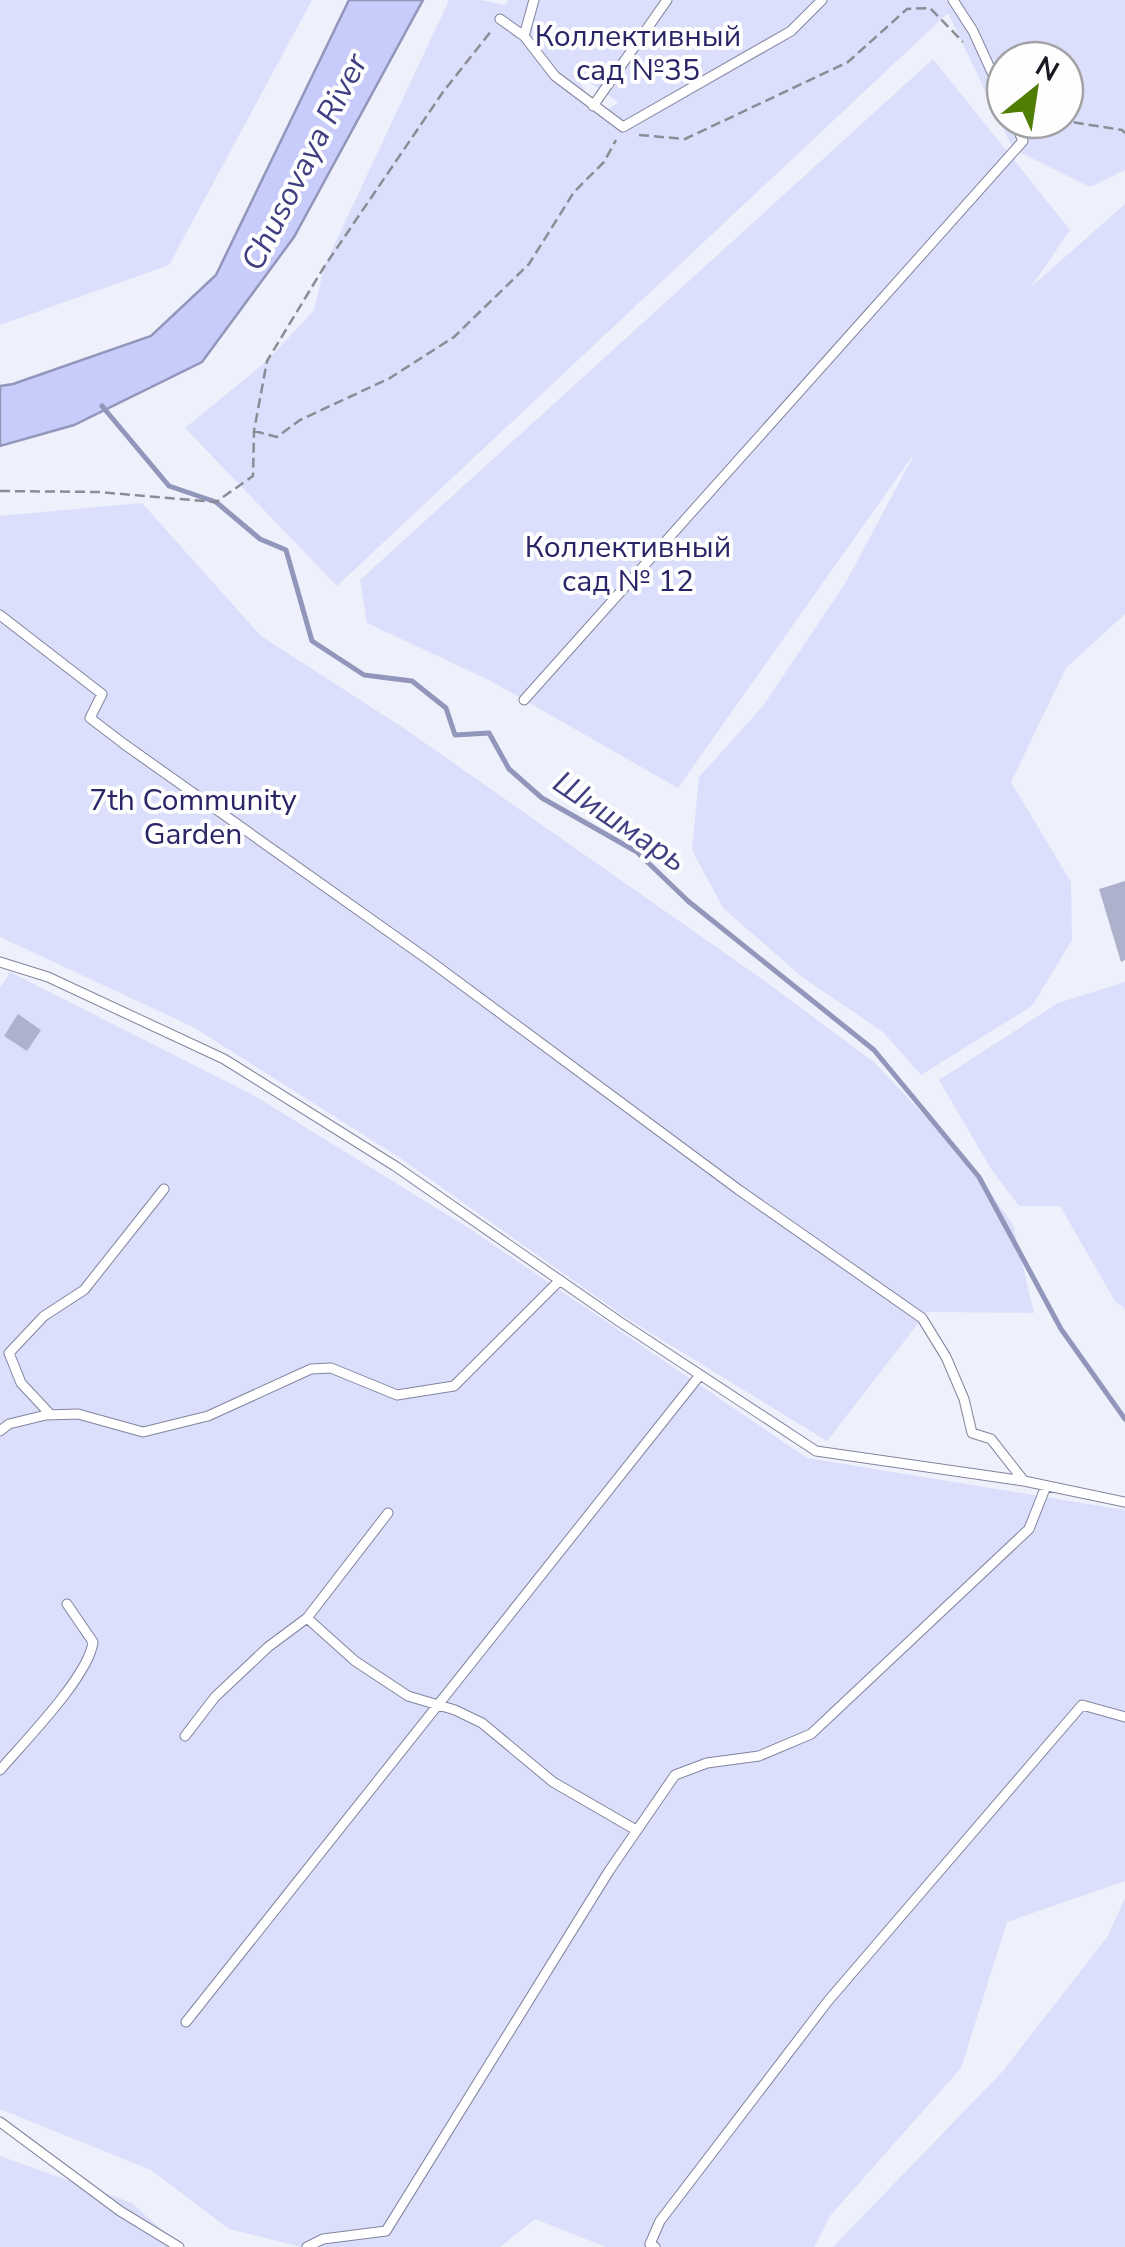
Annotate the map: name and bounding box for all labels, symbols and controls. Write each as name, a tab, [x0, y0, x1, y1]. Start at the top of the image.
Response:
park label: Коллективный сад №35	[535, 16, 741, 91]
north arrow	[985, 40, 1085, 140]
water label: Chusovaya River	[231, 45, 378, 278]
text: N	[1028, 48, 1066, 91]
park label: Коллективный сад № 12	[525, 527, 731, 602]
water label: Шишмарь	[545, 761, 695, 882]
park label: 7th Community Garden	[89, 780, 297, 855]

